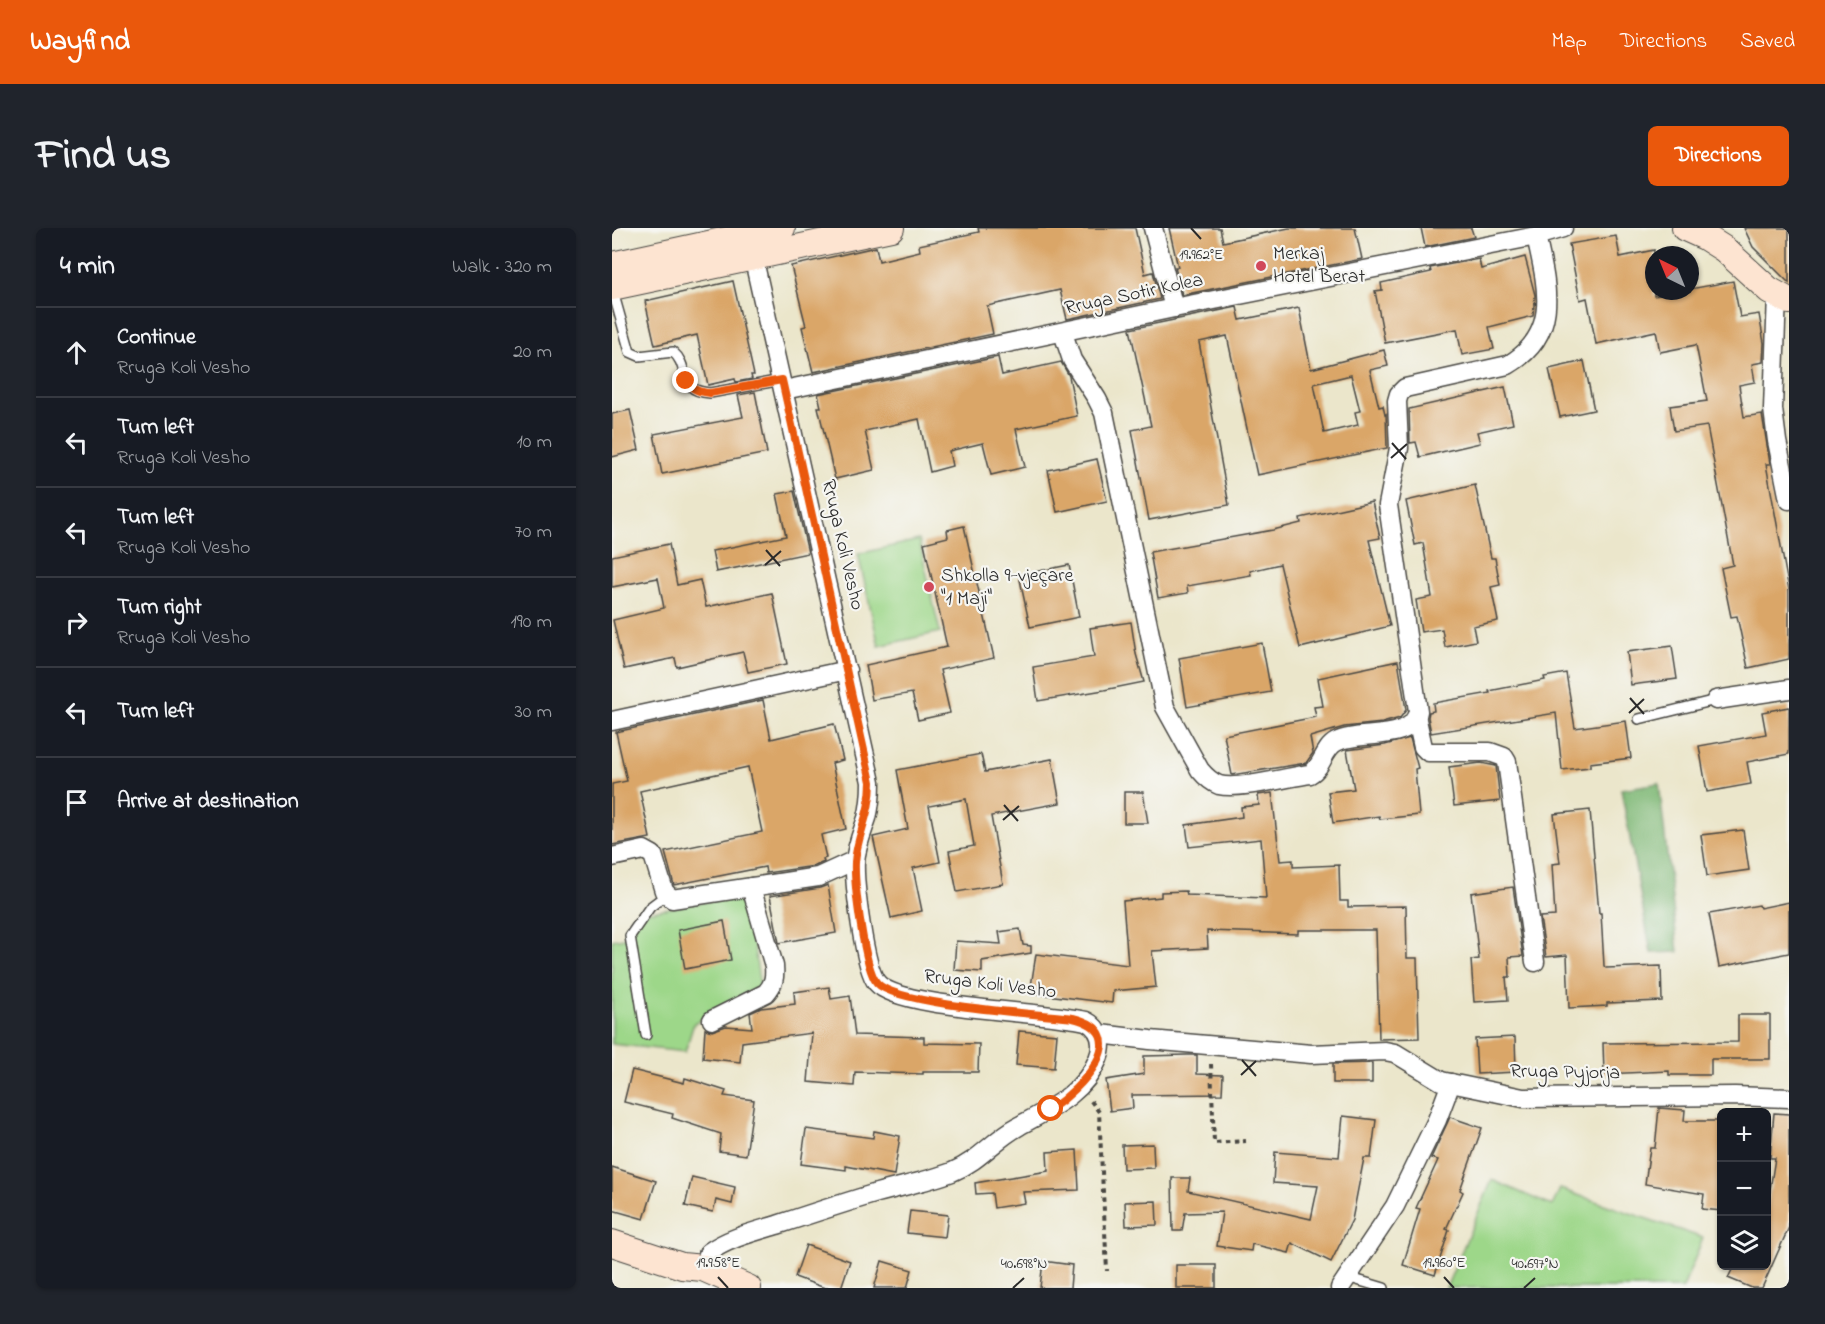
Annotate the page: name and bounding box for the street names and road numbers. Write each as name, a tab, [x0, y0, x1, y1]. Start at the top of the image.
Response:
street label: Rruga Sotir Kolea	[1062, 266, 1206, 325]
street label: Rruga Koli Vesho	[812, 477, 871, 613]
street label: Rruga Koli Vesho	[922, 962, 1058, 1009]
street label: Rruga Pyjorja	[1510, 1058, 1620, 1089]

